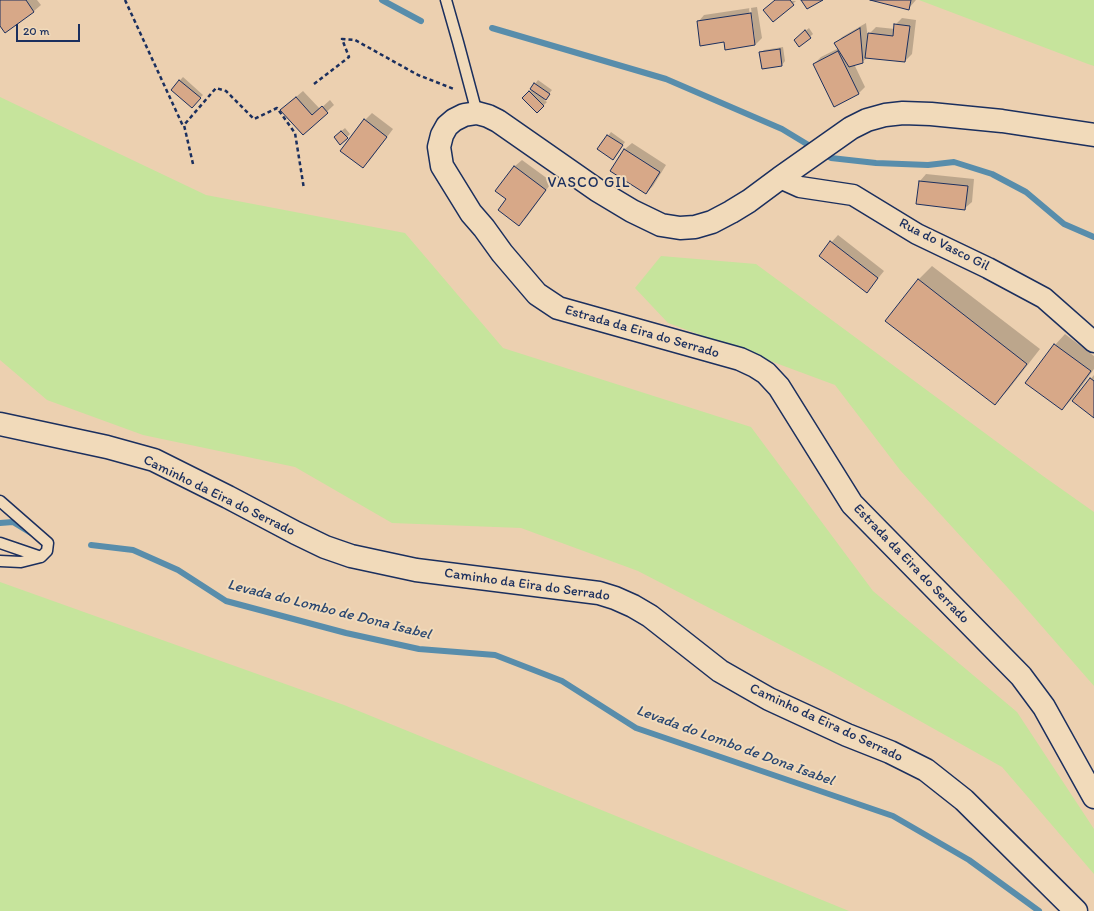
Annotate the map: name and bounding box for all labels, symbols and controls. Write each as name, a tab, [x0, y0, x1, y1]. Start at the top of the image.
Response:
scale bar	[18, 16, 82, 42]
text: 20 m	[23, 24, 50, 38]
district label: VASCO GIL	[548, 174, 630, 192]
street label: Rua do Vasco Gil	[896, 215, 992, 275]
street label: Estrada da Eira do Serrado	[563, 302, 721, 362]
street label: Caminho da Eira do Serrado	[140, 452, 298, 540]
street label: Estrada da Eira do Serrado	[849, 501, 973, 627]
street label: Caminho da Eira do Serrado	[443, 565, 611, 605]
water label: Levada do Lombo de Dona Isabel	[225, 576, 433, 644]
street label: Caminho da Eira do Serrado	[747, 680, 905, 766]
water label: Levada do Lombo de Dona Isabel	[634, 702, 836, 790]

